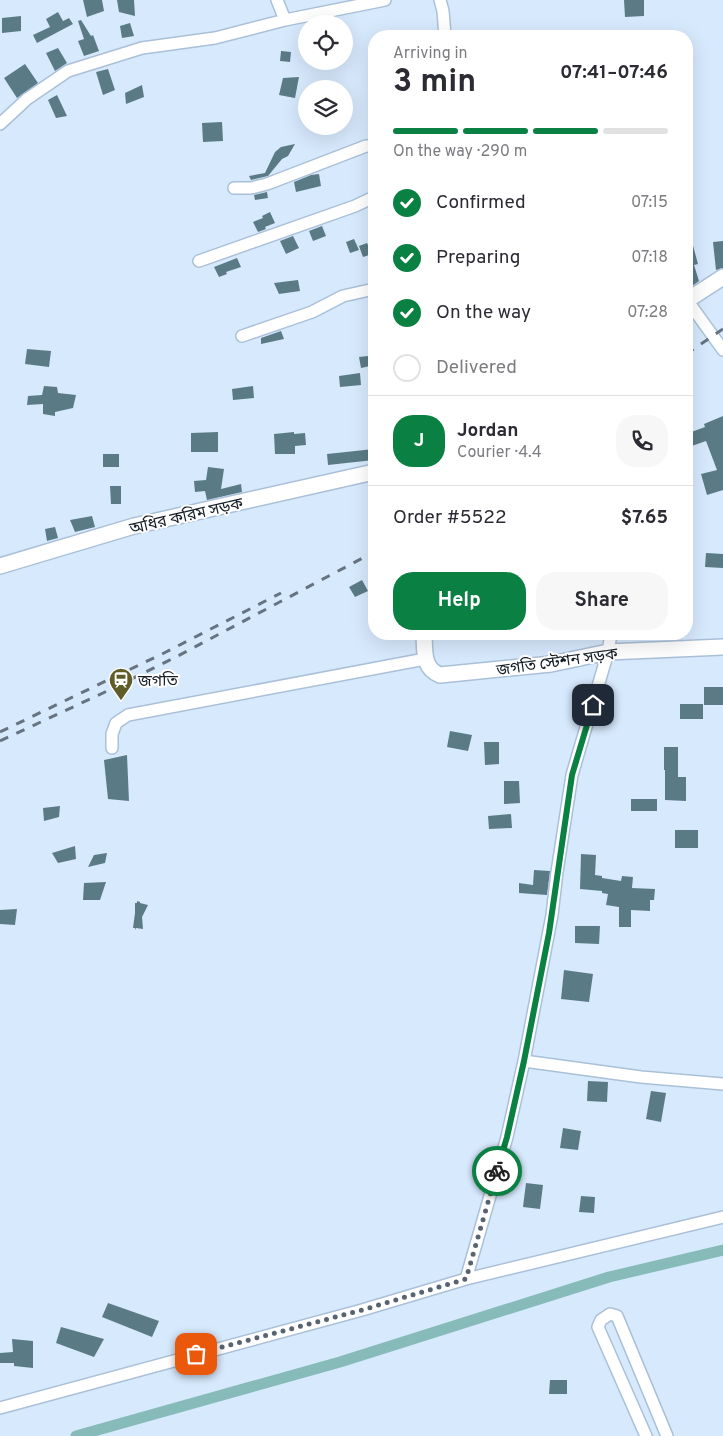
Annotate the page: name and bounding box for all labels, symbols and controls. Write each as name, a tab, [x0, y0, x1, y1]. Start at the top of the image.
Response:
map controls	[298, 15, 353, 135]
button: locate	[298, 15, 353, 70]
text: Arriving in	[393, 44, 468, 64]
text: 07:41–07:46	[560, 61, 668, 85]
text: 3 min	[393, 63, 476, 103]
button: layers	[298, 80, 353, 135]
text: On the way · 290 m	[393, 142, 527, 162]
icon: check	[393, 189, 421, 217]
text: Confirmed	[436, 191, 526, 215]
text: 07:15	[631, 193, 668, 213]
icon: check	[393, 244, 421, 272]
text: Preparing	[436, 246, 520, 270]
text: 07:18	[631, 248, 668, 268]
icon: check	[393, 299, 421, 327]
text: On the way	[436, 301, 531, 325]
text: 07:28	[627, 303, 668, 323]
text: Delivered	[436, 356, 517, 380]
button: phone	[616, 415, 668, 467]
text: Jordan	[457, 419, 519, 443]
text: J	[414, 429, 424, 453]
text: Courier · 4.4	[457, 443, 542, 463]
street label: অধির করিম সড়ক	[127, 493, 246, 540]
text: Order #5522	[393, 506, 507, 530]
text: $7.65	[621, 506, 668, 530]
button: Help	[393, 572, 526, 630]
button: Share	[536, 572, 668, 630]
street label: জগতি স্টেশন সড়ক	[494, 643, 620, 682]
station icon: জগতি	[108, 667, 134, 701]
place label: জগতি	[137, 671, 178, 692]
pin	[572, 684, 614, 726]
icon: home	[579, 691, 607, 719]
courier	[472, 1146, 522, 1196]
icon: bike	[483, 1157, 511, 1185]
pin	[175, 1333, 217, 1375]
icon: bag	[182, 1340, 210, 1368]

